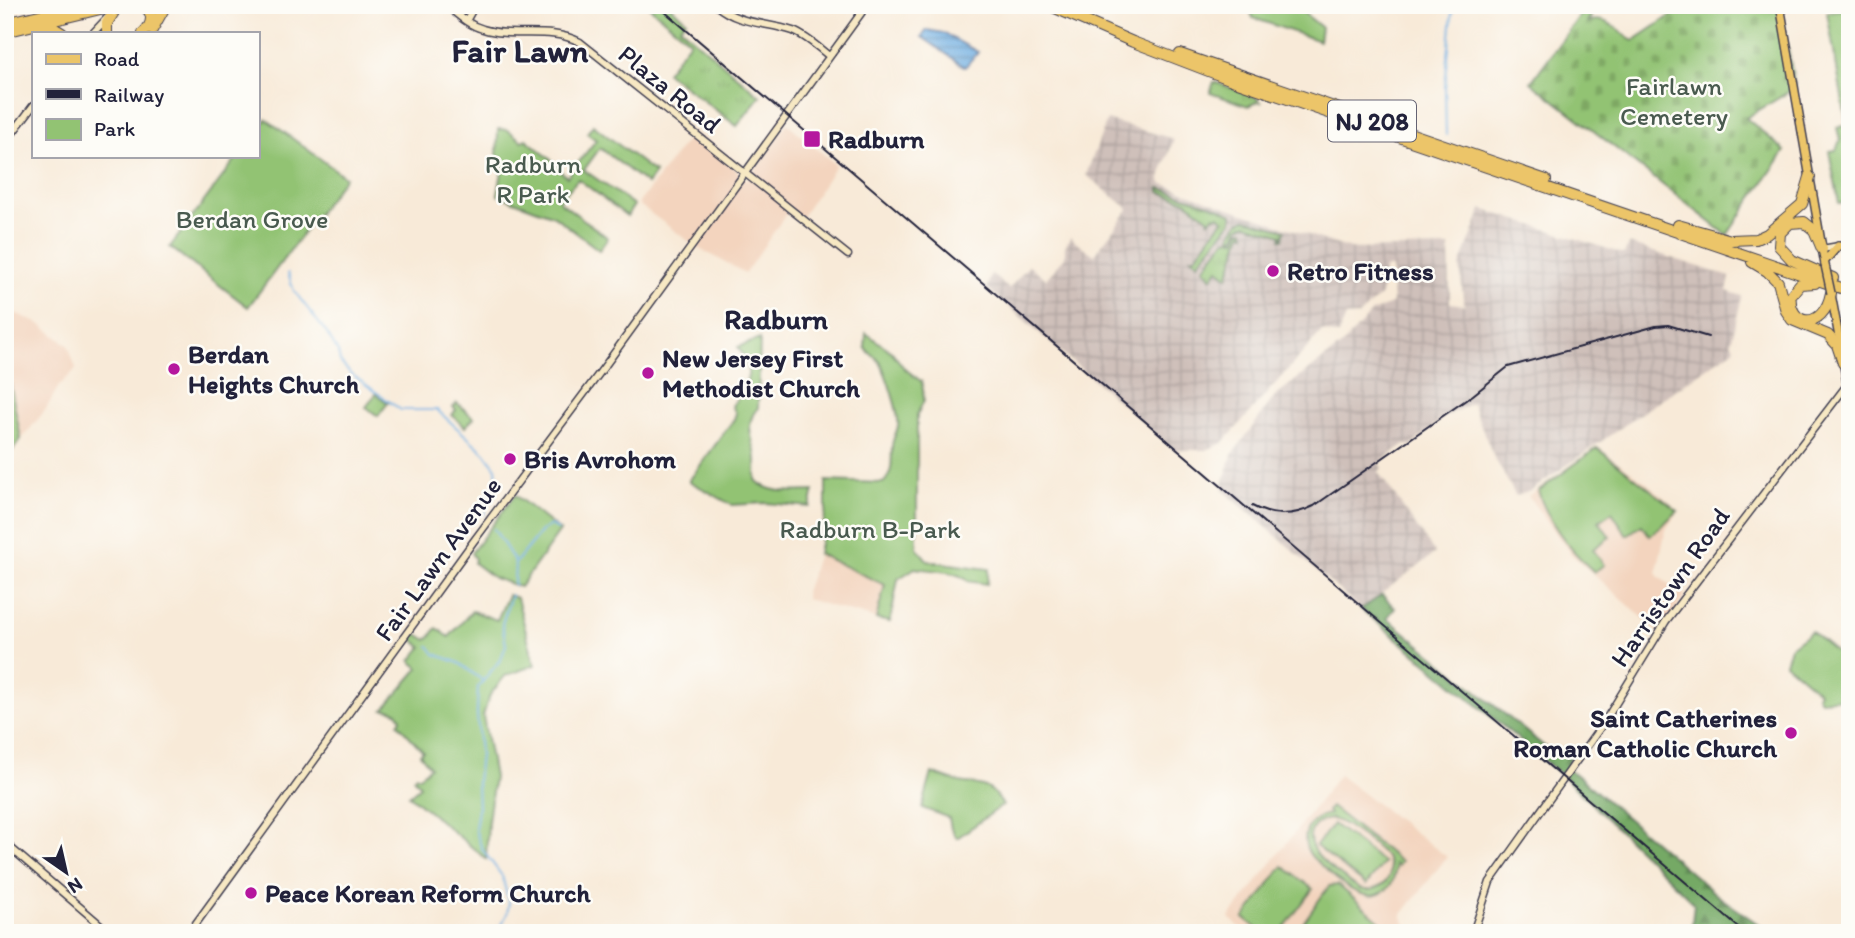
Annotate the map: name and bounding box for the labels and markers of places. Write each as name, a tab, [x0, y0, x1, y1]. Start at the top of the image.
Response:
place label: Radburn	[828, 123, 925, 155]
marker: Radburn	[802, 129, 822, 149]
place label: Retro Fitness	[1287, 255, 1434, 287]
marker: Retro Fitness	[1265, 263, 1281, 279]
place label: Berdan Heights Church	[188, 338, 360, 400]
place label: New Jersey First Methodist Church	[662, 342, 860, 404]
marker: Berdan Heights Church	[166, 361, 182, 377]
marker: New Jersey First Methodist Church	[640, 365, 656, 381]
place label: Bris Avrohom	[524, 443, 676, 475]
marker: Bris Avrohom	[502, 451, 518, 467]
place label: Saint Catherines Roman Catholic Church	[1513, 702, 1778, 764]
marker: Saint Catherines Roman Catholic Church	[1783, 725, 1799, 741]
place label: Peace Korean Reform Church	[265, 877, 591, 909]
marker: Peace Korean Reform Church	[243, 885, 259, 901]

